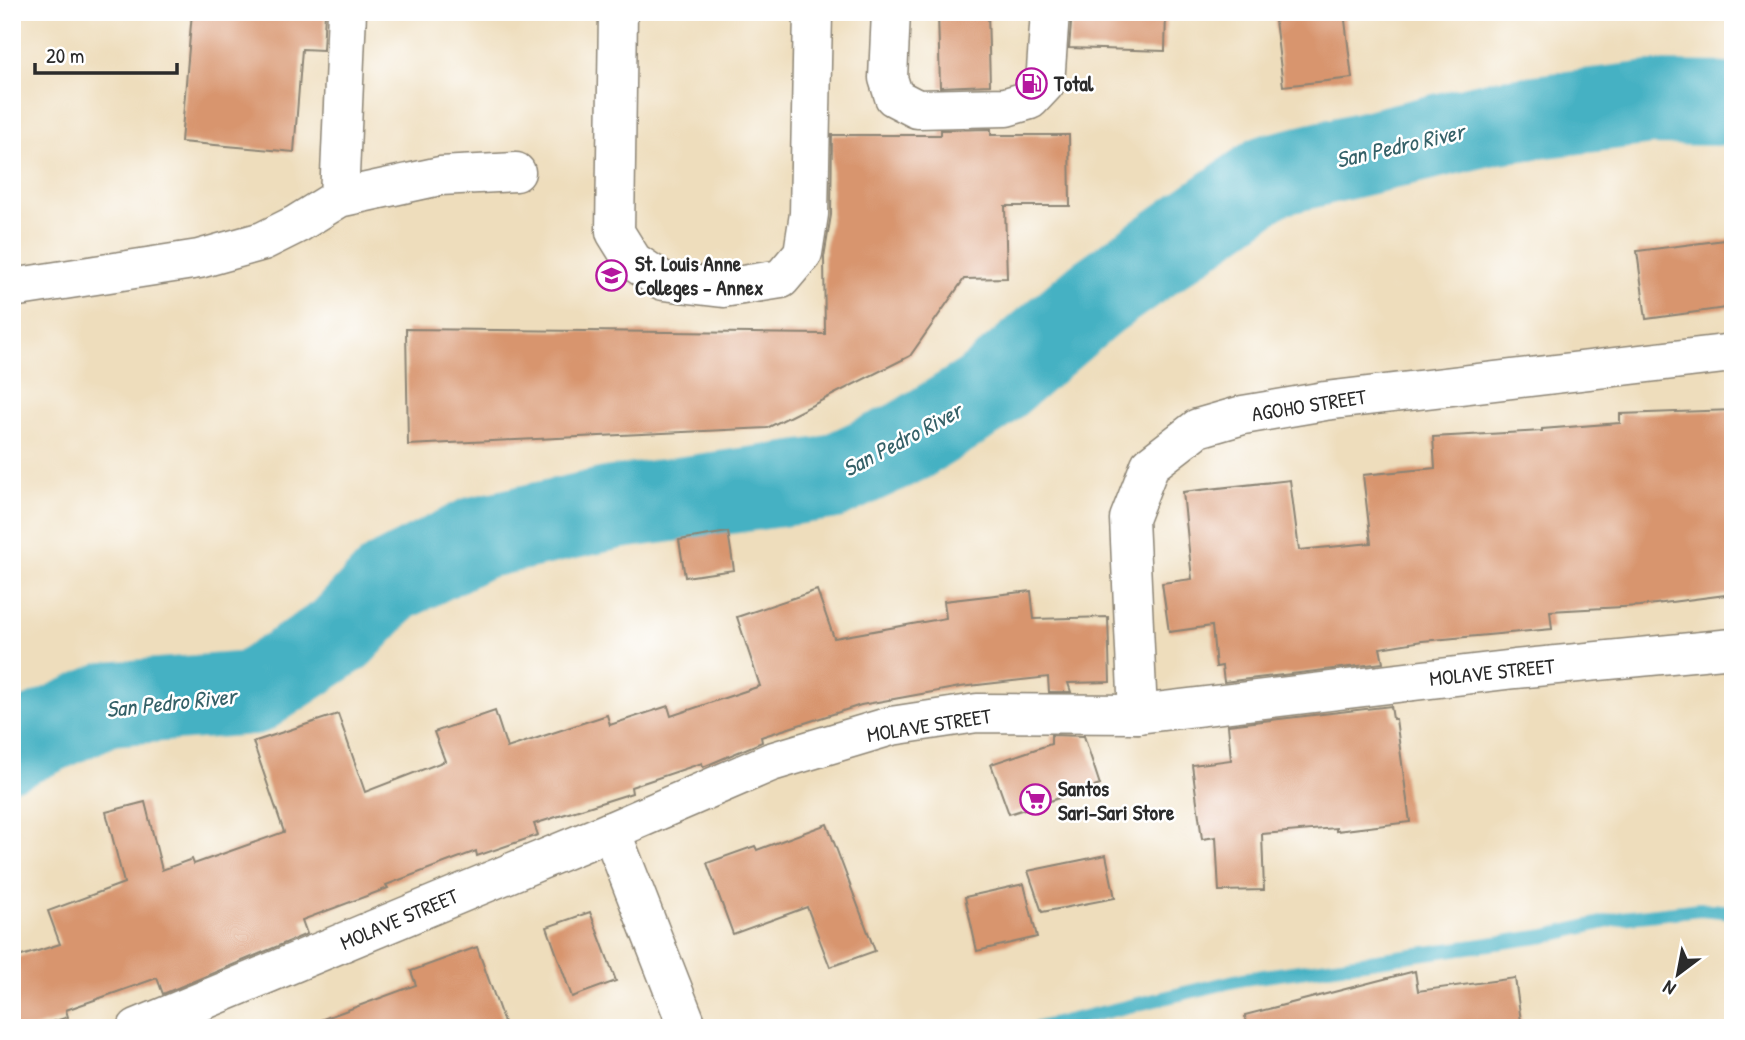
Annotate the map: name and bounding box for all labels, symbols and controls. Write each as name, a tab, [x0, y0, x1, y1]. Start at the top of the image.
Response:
scale bar	[35, 32, 177, 76]
text: 20 m	[46, 41, 84, 70]
fuel station icon: Total	[1014, 66, 1048, 100]
place label: Total	[1053, 69, 1094, 98]
water label: San Pedro River	[1333, 114, 1470, 175]
place label: St. Louis Anne Colleges - Annex	[635, 249, 763, 303]
school or university icon: St. Louis Anne Colleges - Annex	[595, 258, 629, 292]
street label: AGOHO STREET	[1250, 381, 1370, 428]
water label: San Pedro River	[837, 393, 970, 483]
street label: MOLAVE STREET	[1428, 651, 1557, 693]
water label: San Pedro River	[104, 679, 241, 724]
street label: MOLAVE STREET	[865, 701, 994, 749]
place label: Santos Sari-Sari Store	[1058, 774, 1175, 827]
supermarket icon: Santos Sari-Sari Store	[1018, 783, 1052, 817]
street label: MOLAVE STREET	[336, 881, 464, 957]
north arrow	[1644, 939, 1714, 1009]
text: N	[1658, 975, 1680, 1002]

